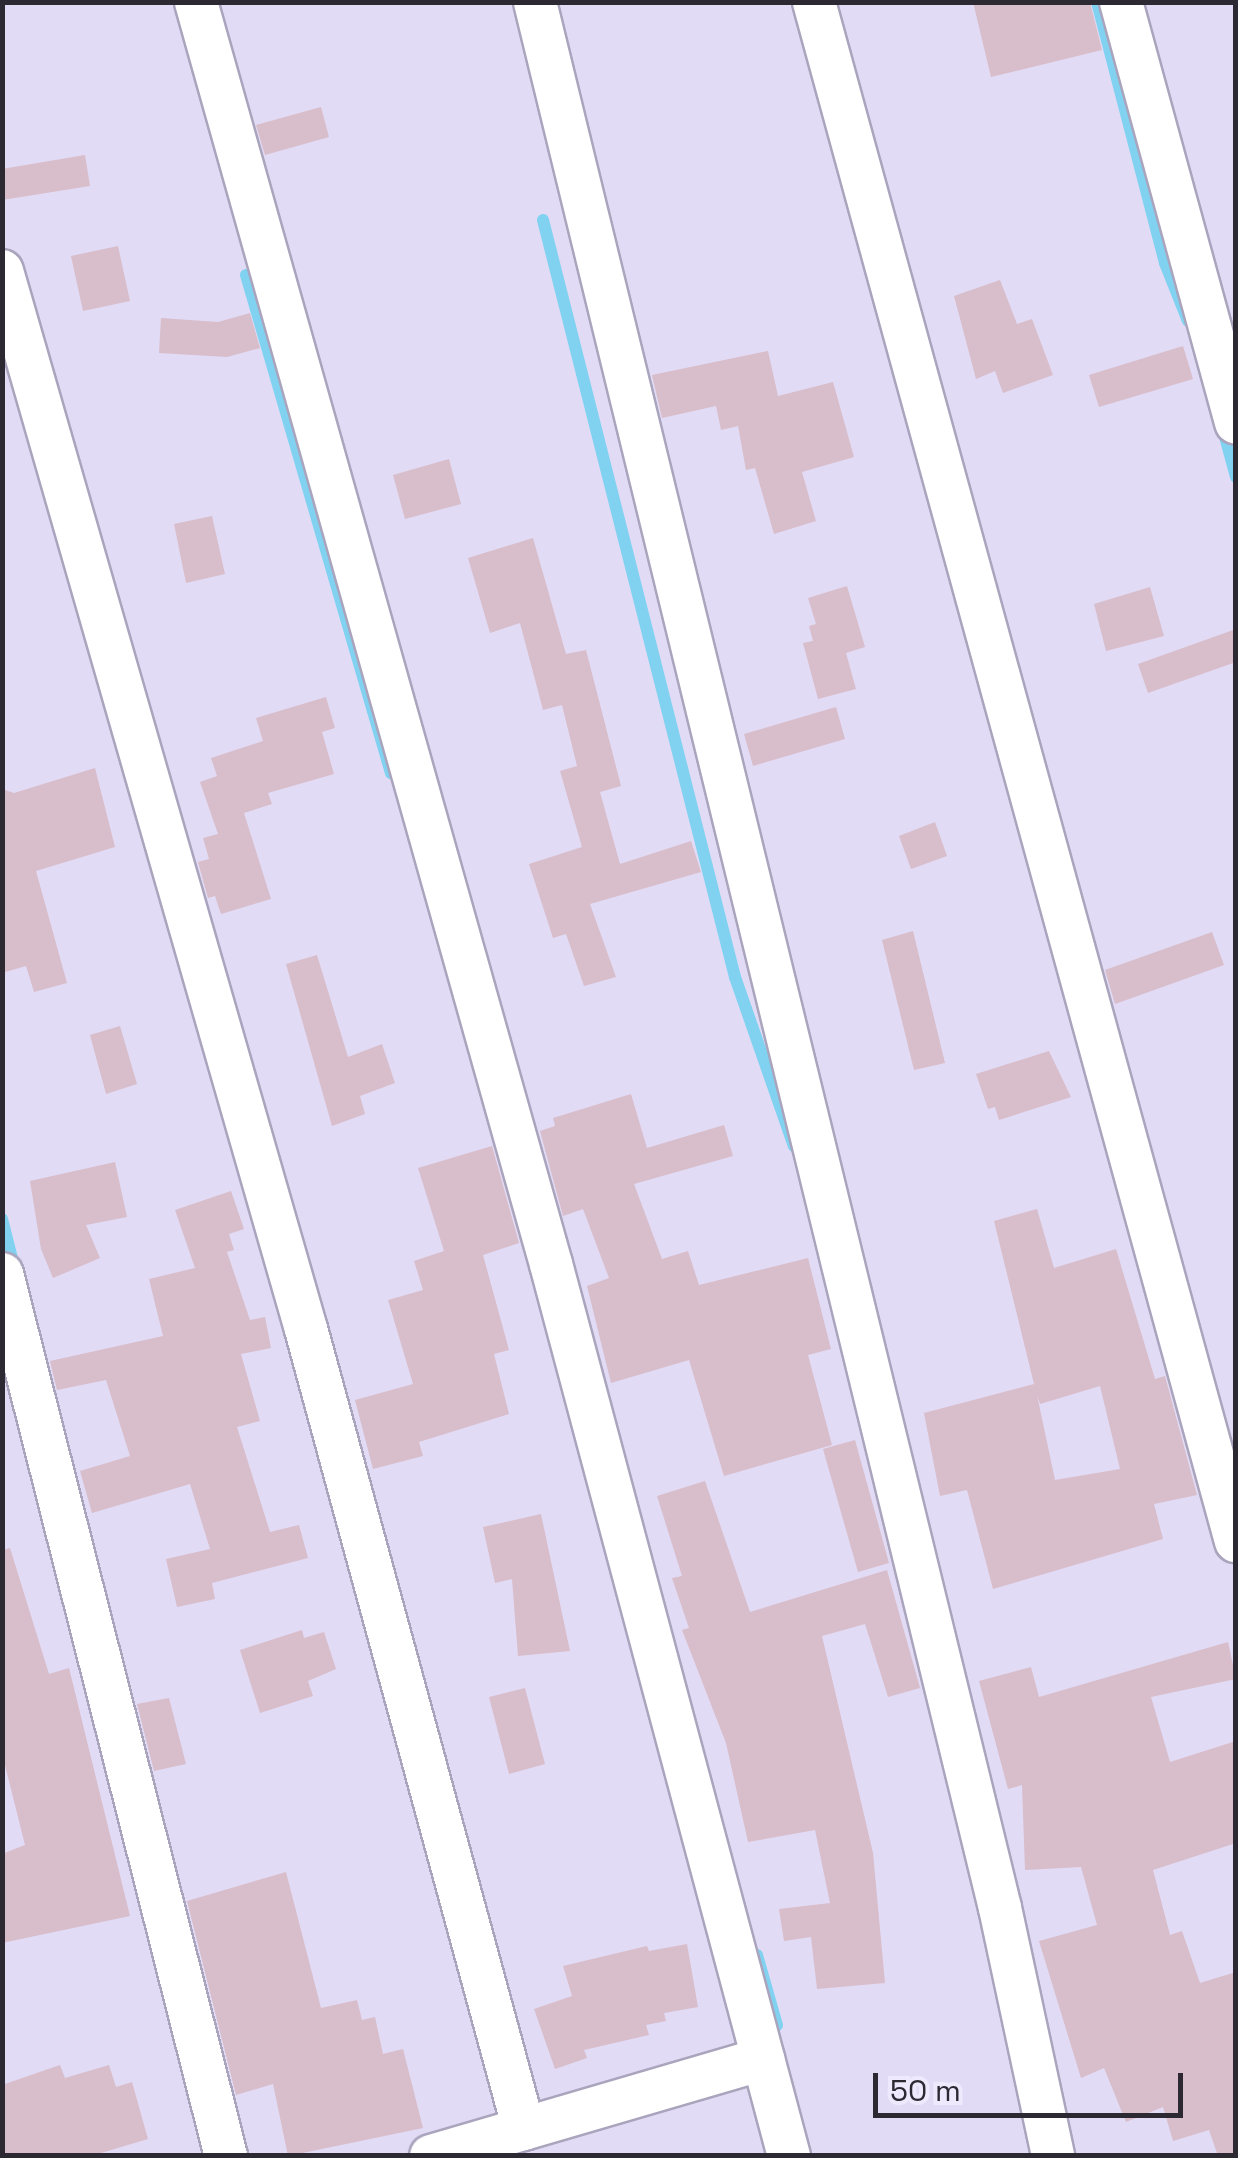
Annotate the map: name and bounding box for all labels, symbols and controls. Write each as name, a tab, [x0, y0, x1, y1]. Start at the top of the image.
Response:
scale bar	[878, 2053, 1188, 2115]
text: 50 m	[890, 2071, 961, 2110]

